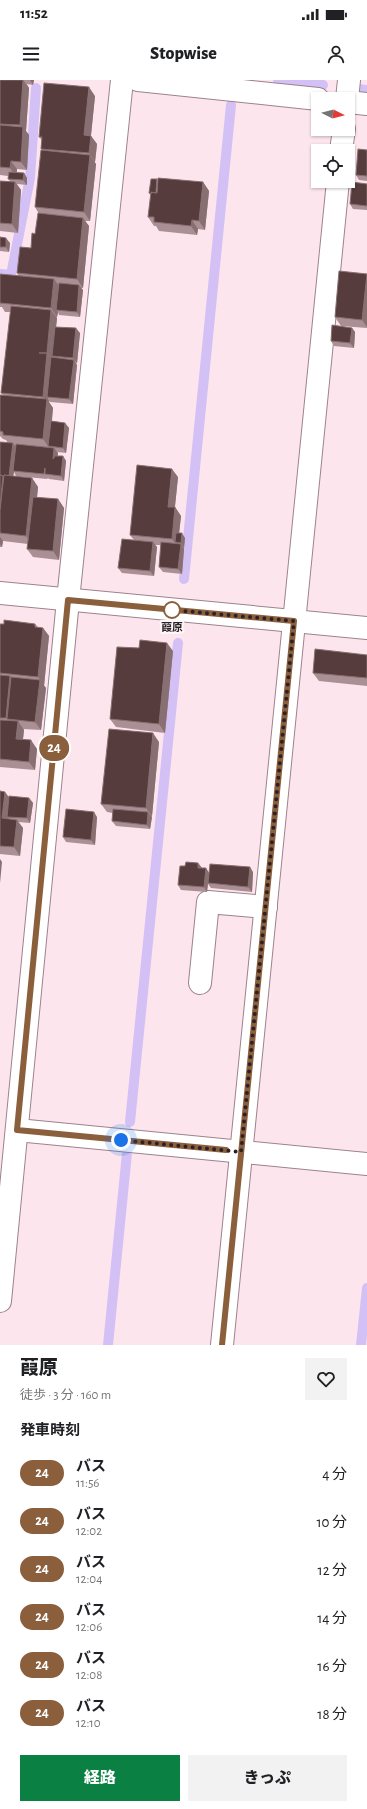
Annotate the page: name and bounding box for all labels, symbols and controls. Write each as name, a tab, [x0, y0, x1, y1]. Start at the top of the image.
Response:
text: 11:52	[20, 6, 48, 21]
icon: menu	[20, 43, 42, 65]
icon: person	[325, 43, 347, 65]
text: Stopwise	[150, 45, 217, 63]
north arrow	[311, 92, 355, 136]
map controls	[311, 92, 355, 188]
button: locate	[311, 144, 355, 188]
marker: 葭原	[163, 601, 181, 619]
place label: 葭原	[161, 622, 183, 633]
line badge: 24	[36, 735, 72, 761]
text: 24	[47, 741, 61, 755]
your location	[111, 1130, 131, 1150]
button: heart	[305, 1358, 347, 1400]
text: 葭原	[20, 1359, 58, 1378]
text: 徒歩 · 3 分 · 160 m	[20, 1389, 111, 1402]
text: 発車時刻	[20, 1423, 80, 1438]
text: バス	[76, 1459, 106, 1474]
text: 24	[35, 1466, 49, 1480]
text: 4 分	[322, 1467, 347, 1482]
text: 11:56	[76, 1477, 99, 1490]
text: バス	[76, 1507, 106, 1522]
text: 24	[35, 1514, 49, 1528]
text: 10 分	[316, 1515, 347, 1530]
text: 12:02	[76, 1525, 102, 1538]
text: バス	[76, 1555, 106, 1570]
text: 24	[35, 1562, 49, 1576]
text: 12 分	[318, 1563, 347, 1578]
text: 12:04	[76, 1573, 102, 1586]
text: バス	[76, 1603, 106, 1618]
text: 24	[35, 1610, 49, 1624]
text: 14 分	[317, 1611, 347, 1626]
text: 12:06	[76, 1621, 102, 1634]
text: バス	[76, 1651, 106, 1666]
text: 24	[35, 1658, 49, 1672]
text: 16 分	[317, 1659, 347, 1674]
text: 12:08	[76, 1669, 102, 1682]
text: バス	[76, 1699, 106, 1714]
text: 24	[35, 1706, 49, 1720]
text: 18 分	[317, 1707, 347, 1722]
text: 12:10	[76, 1717, 101, 1730]
button: 経路	[20, 1755, 180, 1801]
button: きっぷ	[188, 1755, 347, 1801]

